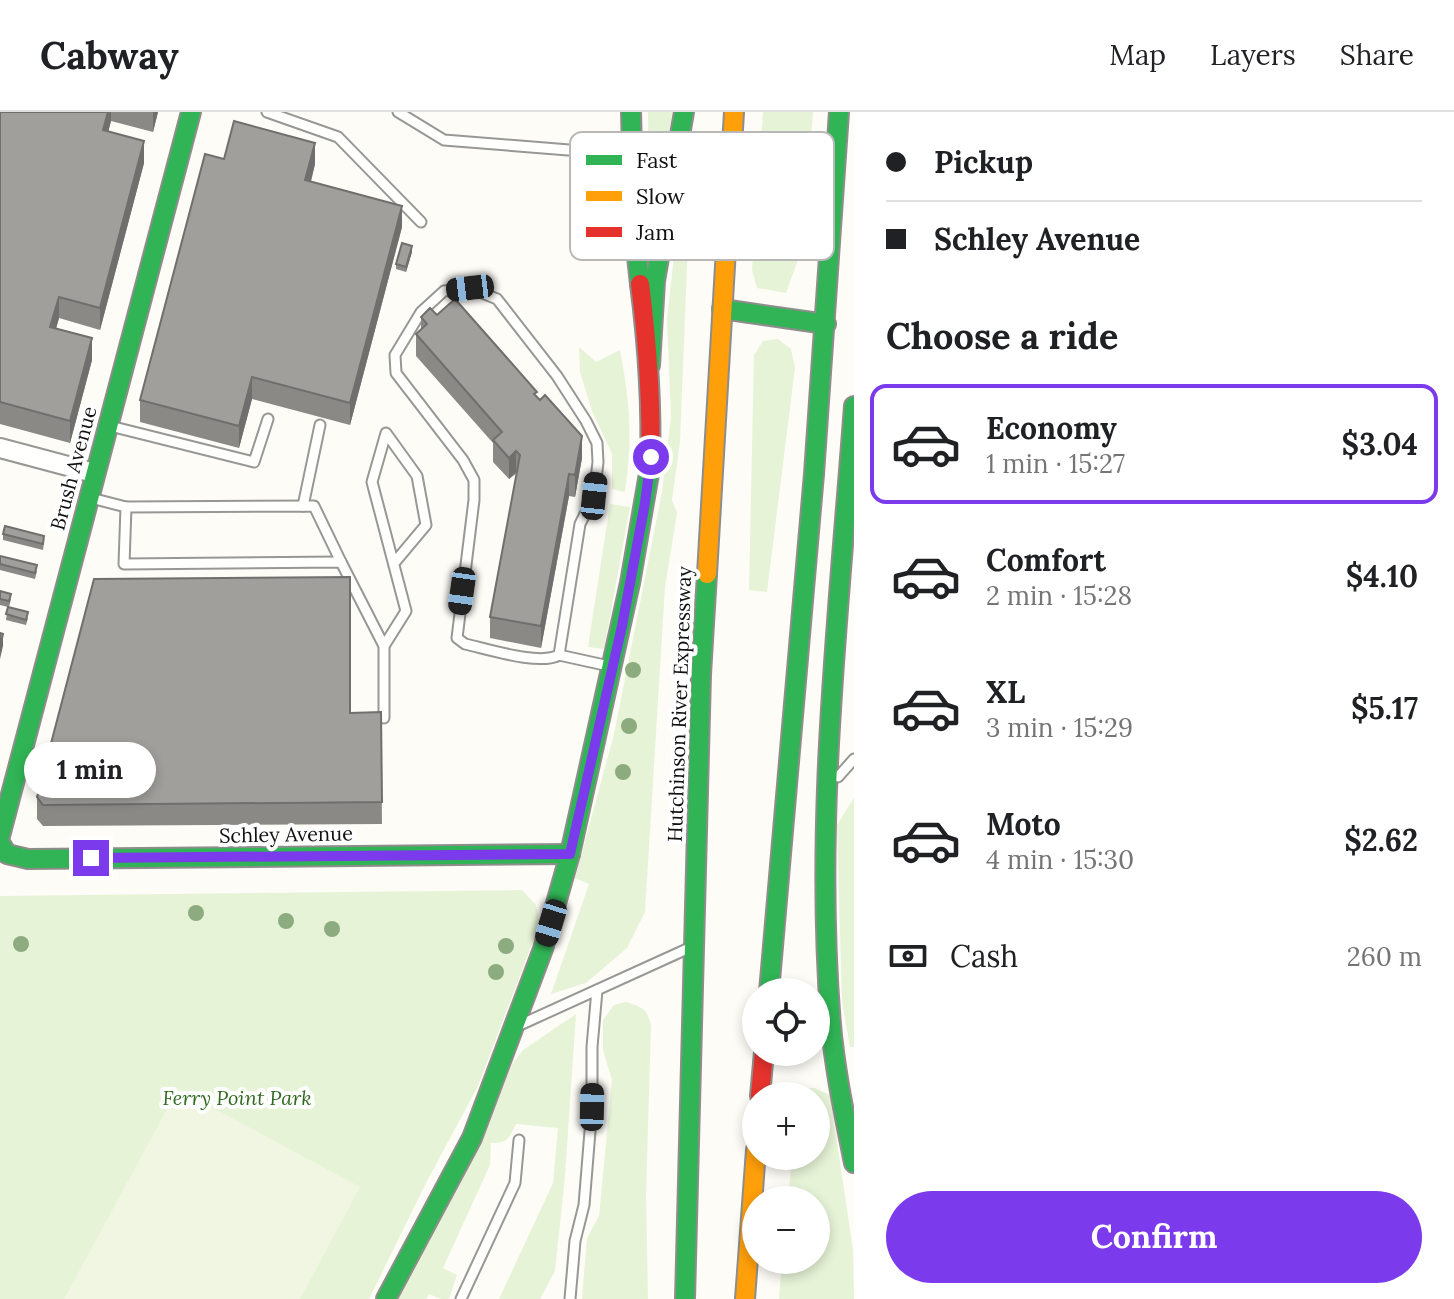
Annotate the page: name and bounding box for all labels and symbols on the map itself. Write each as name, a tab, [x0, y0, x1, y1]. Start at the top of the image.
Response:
legend	[570, 132, 834, 260]
text: Fast	[636, 146, 678, 174]
text: Slow	[636, 182, 685, 210]
text: Jam	[635, 218, 675, 246]
car	[445, 273, 495, 303]
street label: Brush Avenue	[44, 403, 102, 533]
route start	[633, 439, 669, 475]
car	[580, 471, 608, 521]
street label: Hutchinson River Expressway	[662, 565, 696, 842]
car	[447, 566, 477, 616]
callout: 1 min	[25, 742, 157, 798]
street label: Schley Avenue	[219, 820, 353, 848]
route end	[73, 840, 109, 876]
car	[533, 897, 569, 949]
car	[580, 1083, 604, 1131]
park label: Ferry Point Park	[162, 1085, 312, 1110]

